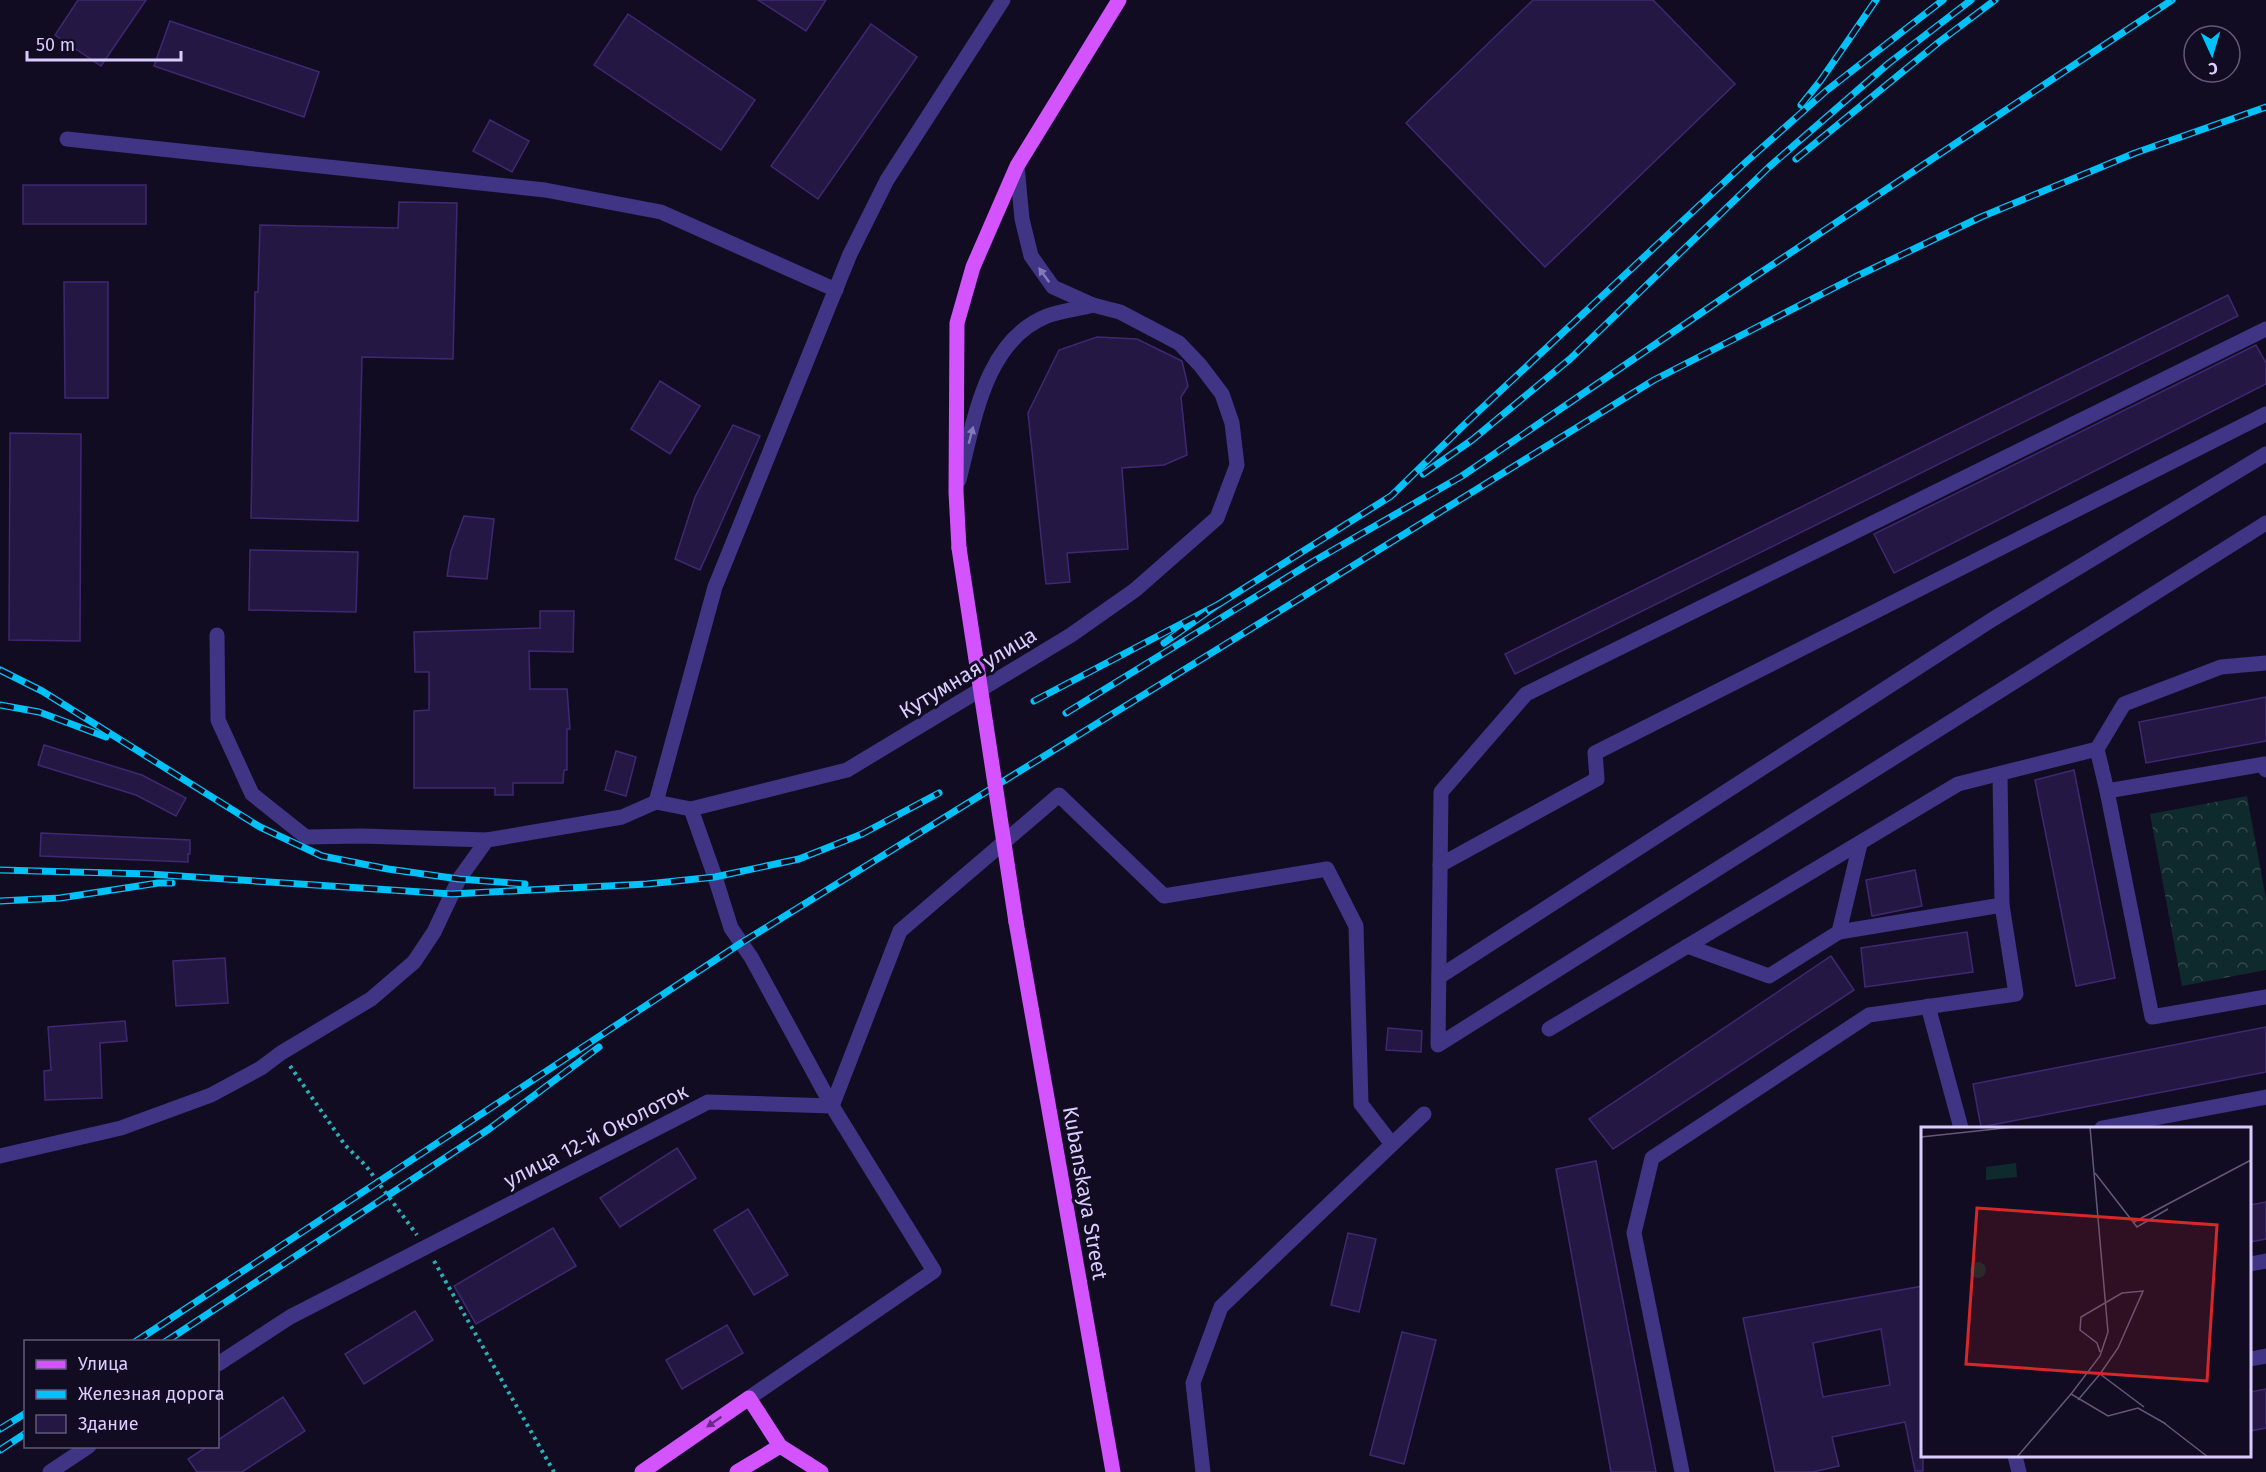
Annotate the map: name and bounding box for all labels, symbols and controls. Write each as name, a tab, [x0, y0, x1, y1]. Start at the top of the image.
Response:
scale bar	[27, 24, 182, 62]
north arrow	[2182, 24, 2242, 84]
text: 50 m	[36, 34, 75, 56]
text: С	[2207, 59, 2218, 78]
one-way arrow	[1039, 267, 1051, 282]
one-way arrow	[966, 426, 976, 445]
street label: Кутумная улица	[895, 622, 1041, 724]
street label: улица 12-й Околоток	[499, 1078, 693, 1194]
street label: Kubanskaya Street	[1057, 1104, 1113, 1282]
inset map	[1921, 1127, 2251, 1457]
legend	[24, 1340, 219, 1448]
text: Улица	[78, 1353, 128, 1375]
text: Железная дорога	[78, 1383, 225, 1405]
text: Здание	[78, 1413, 139, 1435]
one-way arrow	[706, 1416, 722, 1428]

